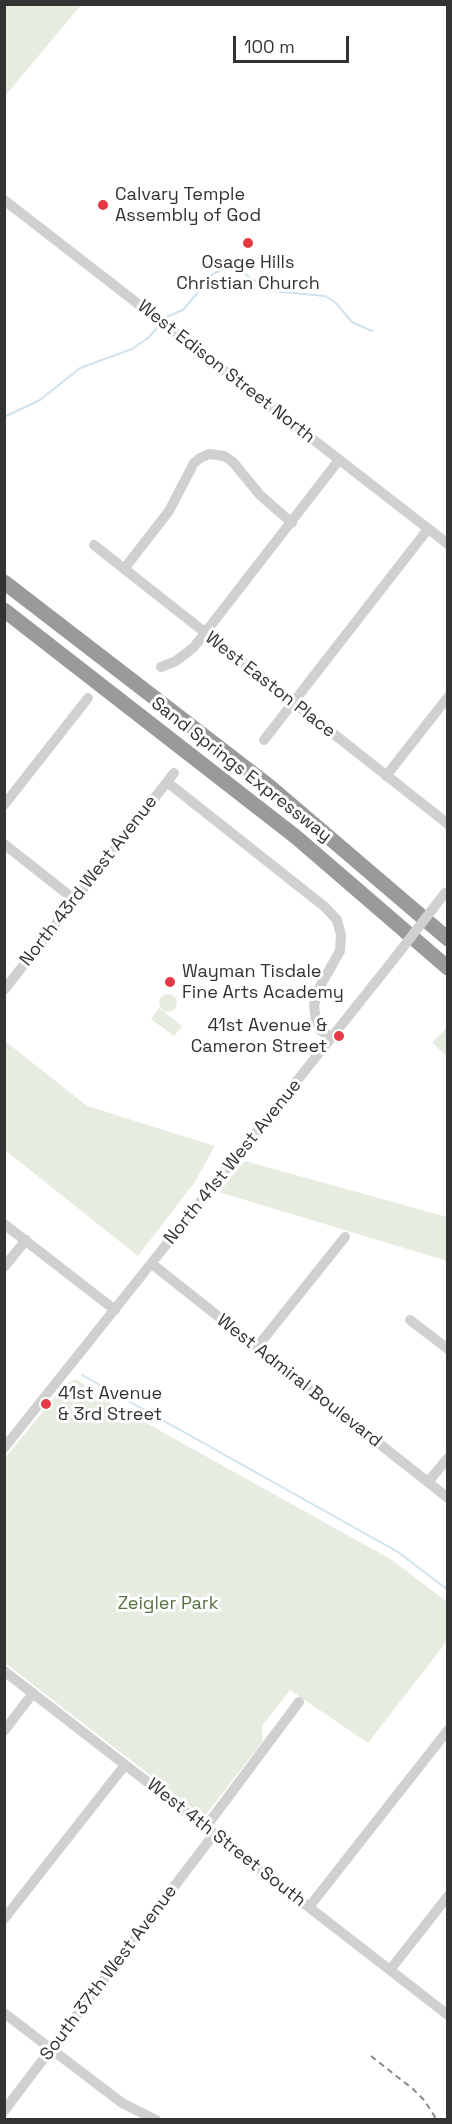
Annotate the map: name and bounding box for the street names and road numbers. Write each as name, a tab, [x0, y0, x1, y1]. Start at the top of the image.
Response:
street label: West Edison Street North	[133, 296, 319, 448]
street label: West Easton Place	[200, 627, 340, 743]
street label: Sand Springs Expressway	[147, 693, 335, 847]
street label: North 43rd West Avenue	[16, 791, 162, 971]
street label: North 41st West Avenue	[160, 1075, 306, 1249]
street label: West Admiral Boulevard	[212, 1310, 386, 1452]
street label: West 4th Street South	[142, 1774, 310, 1912]
street label: South 37th West Avenue	[36, 1881, 182, 2065]

